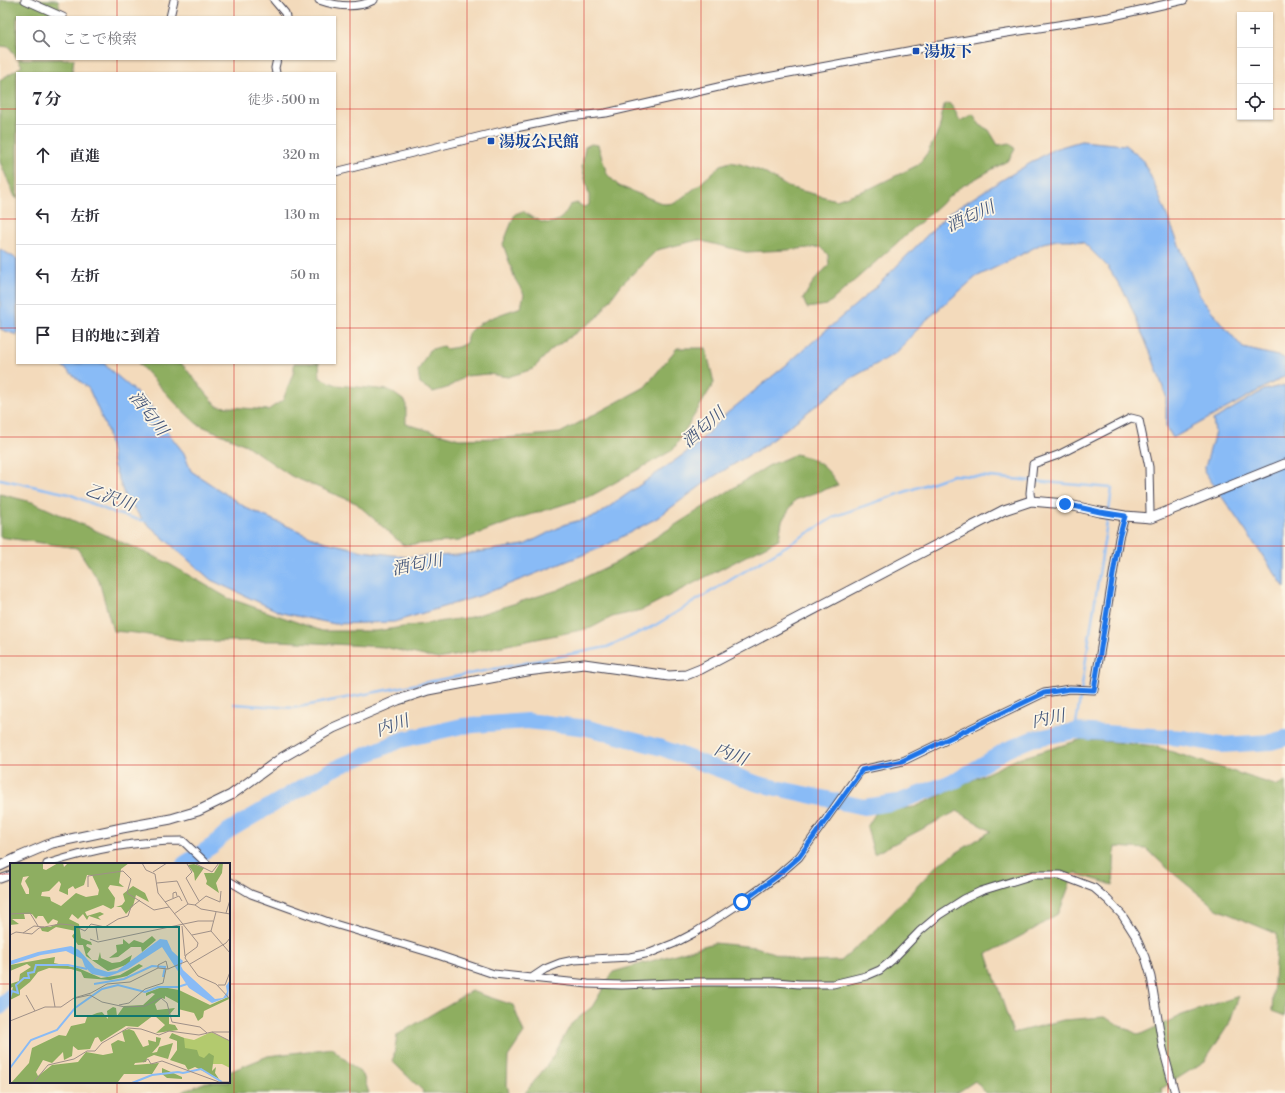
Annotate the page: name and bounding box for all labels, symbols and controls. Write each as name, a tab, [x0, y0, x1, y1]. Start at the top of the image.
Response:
map controls	[1237, 12, 1273, 120]
button: +	[1237, 12, 1273, 48]
search box	[16, 16, 336, 60]
icon: search	[30, 27, 52, 49]
text: ここで検索	[62, 30, 137, 49]
place label: 湯坂下	[924, 42, 972, 62]
marker: 湯坂下	[911, 46, 921, 56]
button: −	[1237, 48, 1273, 84]
button: locate	[1237, 84, 1273, 120]
text: 7 分	[32, 89, 62, 111]
text: 徒歩 · 500 m	[248, 92, 320, 108]
place label: 湯坂公民館	[499, 132, 579, 152]
marker: 湯坂公民館	[486, 136, 496, 146]
icon: ahead	[32, 144, 54, 166]
text: 直進	[70, 147, 100, 166]
text: 320 m	[283, 147, 320, 163]
water label: 酒匂川	[943, 196, 1000, 237]
icon: left	[32, 204, 54, 226]
text: 左折	[70, 207, 100, 226]
text: 130 m	[285, 207, 320, 223]
icon: left	[32, 264, 54, 286]
text: 左折	[70, 267, 100, 286]
text: 50 m	[290, 267, 320, 283]
icon: arrive	[32, 324, 54, 346]
text: 目的地に到着	[70, 327, 160, 346]
water label: 酒匂川	[124, 387, 174, 442]
water label: 酒匂川	[677, 401, 732, 453]
water label: 乙沢川	[82, 479, 139, 517]
route end	[1056, 495, 1074, 513]
water label: 酒匂川	[390, 549, 446, 581]
water label: 内川	[1029, 705, 1069, 733]
water label: 内川	[373, 709, 414, 742]
water label: 内川	[711, 739, 752, 772]
inset map	[10, 863, 230, 1083]
route start	[733, 893, 751, 911]

